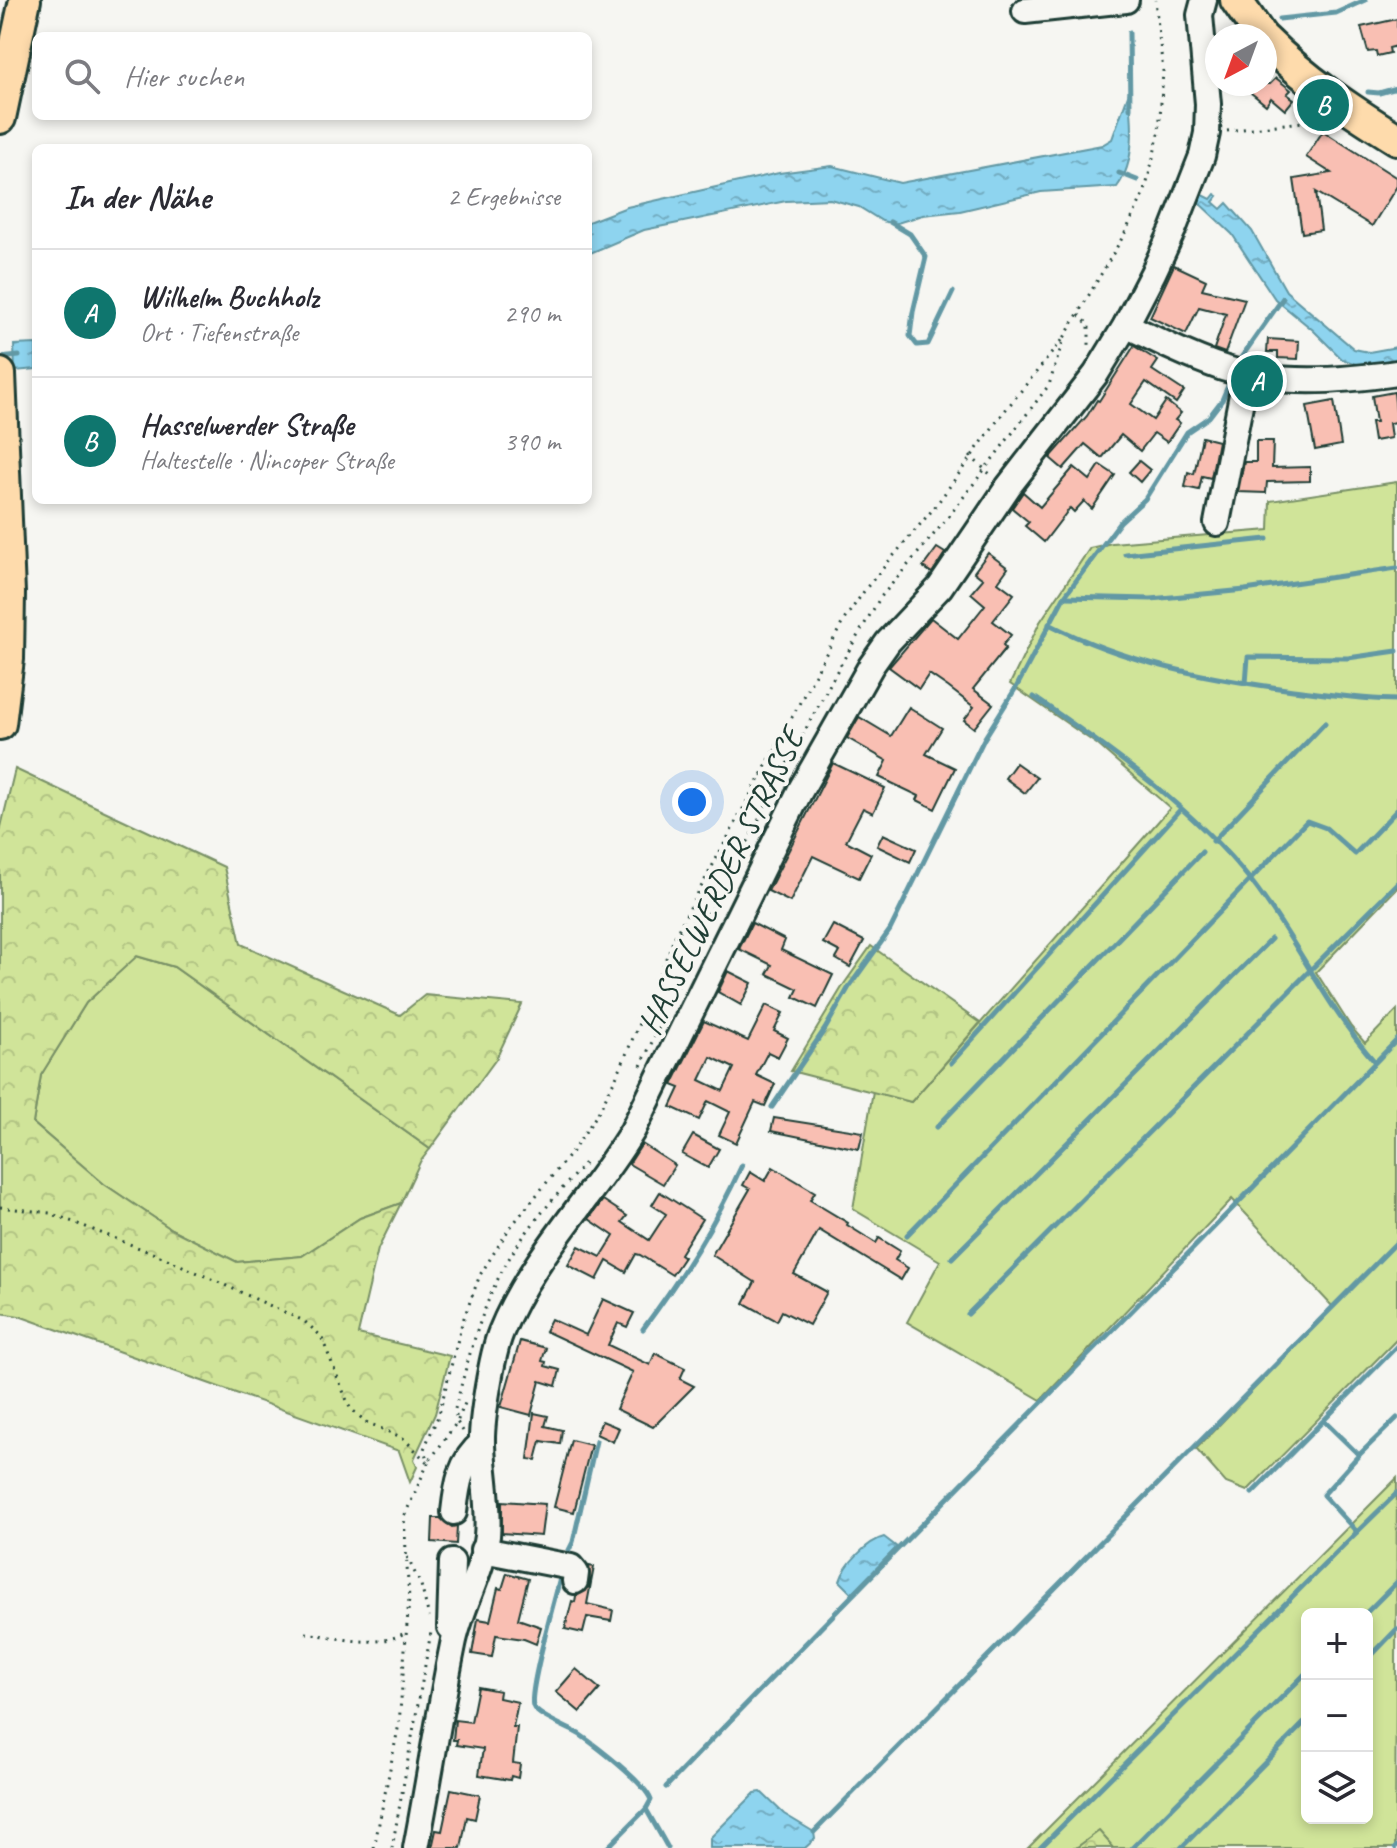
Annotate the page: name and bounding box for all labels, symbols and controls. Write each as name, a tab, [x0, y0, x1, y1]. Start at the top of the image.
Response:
north arrow	[1205, 24, 1277, 96]
search box	[32, 32, 592, 120]
icon: search	[60, 54, 104, 98]
text: Hier suchen	[124, 57, 244, 95]
pin: B	[1297, 75, 1349, 135]
text: In der Nähe	[64, 175, 210, 218]
text: 2 Ergebnisse	[447, 180, 560, 213]
text: Wilhelm Buchholz	[140, 278, 319, 316]
text: A	[83, 297, 97, 330]
text: 290 m	[504, 297, 560, 330]
text: Ort · Tiefenstraße	[140, 316, 298, 349]
pin: A	[1231, 351, 1283, 411]
text: Hasselwerder Straße	[140, 406, 353, 444]
text: B	[83, 425, 97, 458]
text: 390 m	[504, 425, 560, 458]
text: Haltestelle · Nincoper Straße	[140, 444, 394, 477]
street label: HASSELWERDER STRASSE	[628, 717, 815, 1041]
your location	[672, 782, 712, 822]
map controls	[1301, 1608, 1373, 1824]
button: +	[1301, 1608, 1373, 1680]
button: −	[1301, 1680, 1373, 1752]
button: layers	[1301, 1752, 1373, 1824]

